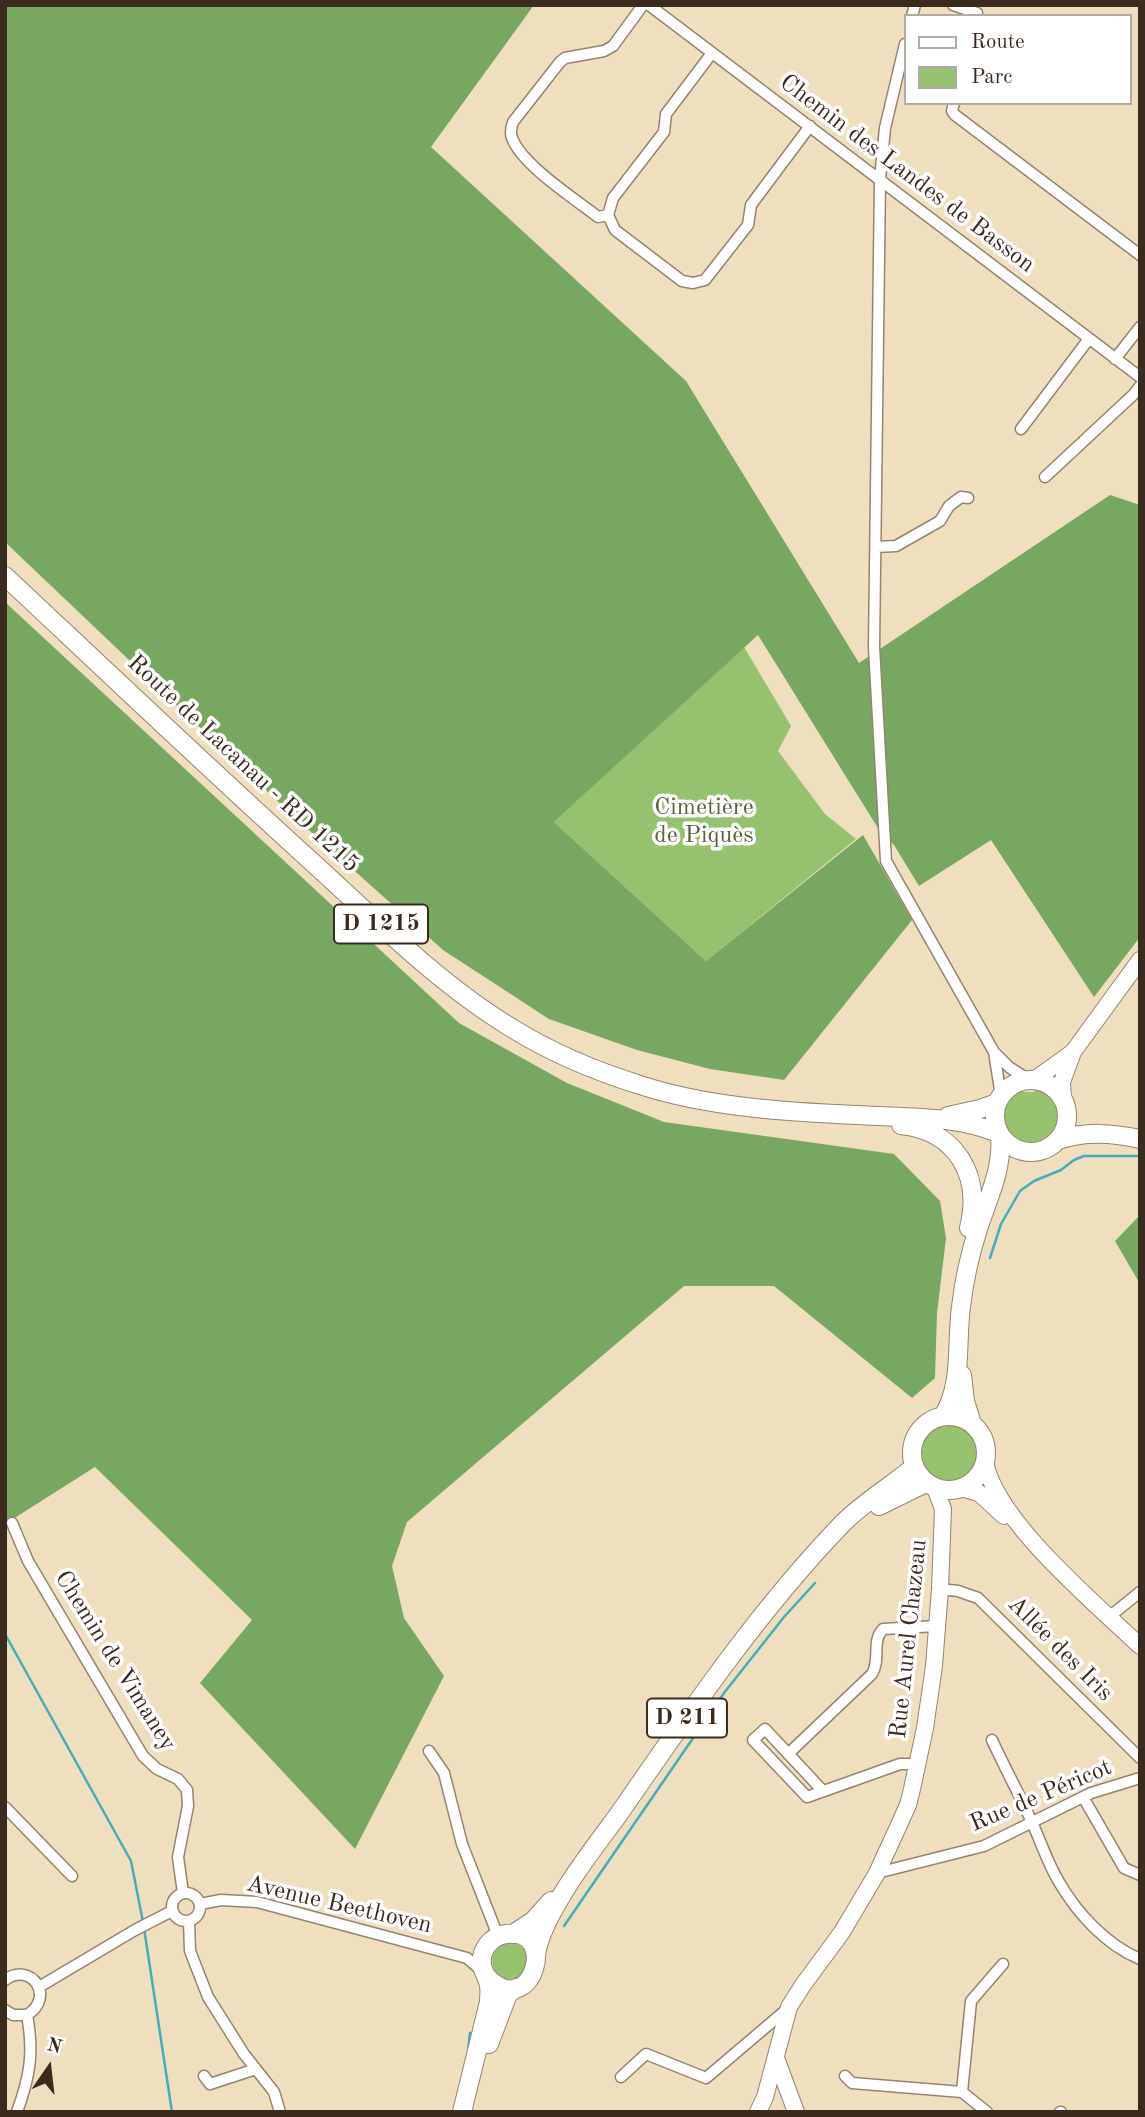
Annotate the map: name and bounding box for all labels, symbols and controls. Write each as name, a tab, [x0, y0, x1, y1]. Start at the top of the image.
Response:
legend	[904, 14, 1131, 105]
text: Route	[971, 32, 1025, 53]
text: Parc	[971, 67, 1013, 88]
street label: Chemin des Landes de Basson	[774, 69, 1040, 279]
street label: Route de Lacanau - RD 1215	[121, 649, 365, 879]
park label: Cimetière de Piquès	[654, 794, 754, 850]
road number: D 1215	[334, 904, 428, 944]
street label: Rue Aurel Chazeau	[884, 1538, 934, 1740]
street label: Chemin de Vimaney	[48, 1565, 182, 1757]
street label: Allée des Iris	[1001, 1590, 1119, 1708]
road number: D 211	[647, 1698, 727, 1737]
street label: Rue de Péricot	[966, 1753, 1116, 1839]
street label: Avenue Beethoven	[243, 1870, 435, 1940]
north arrow	[14, 2033, 84, 2103]
text: N	[45, 2036, 64, 2058]

